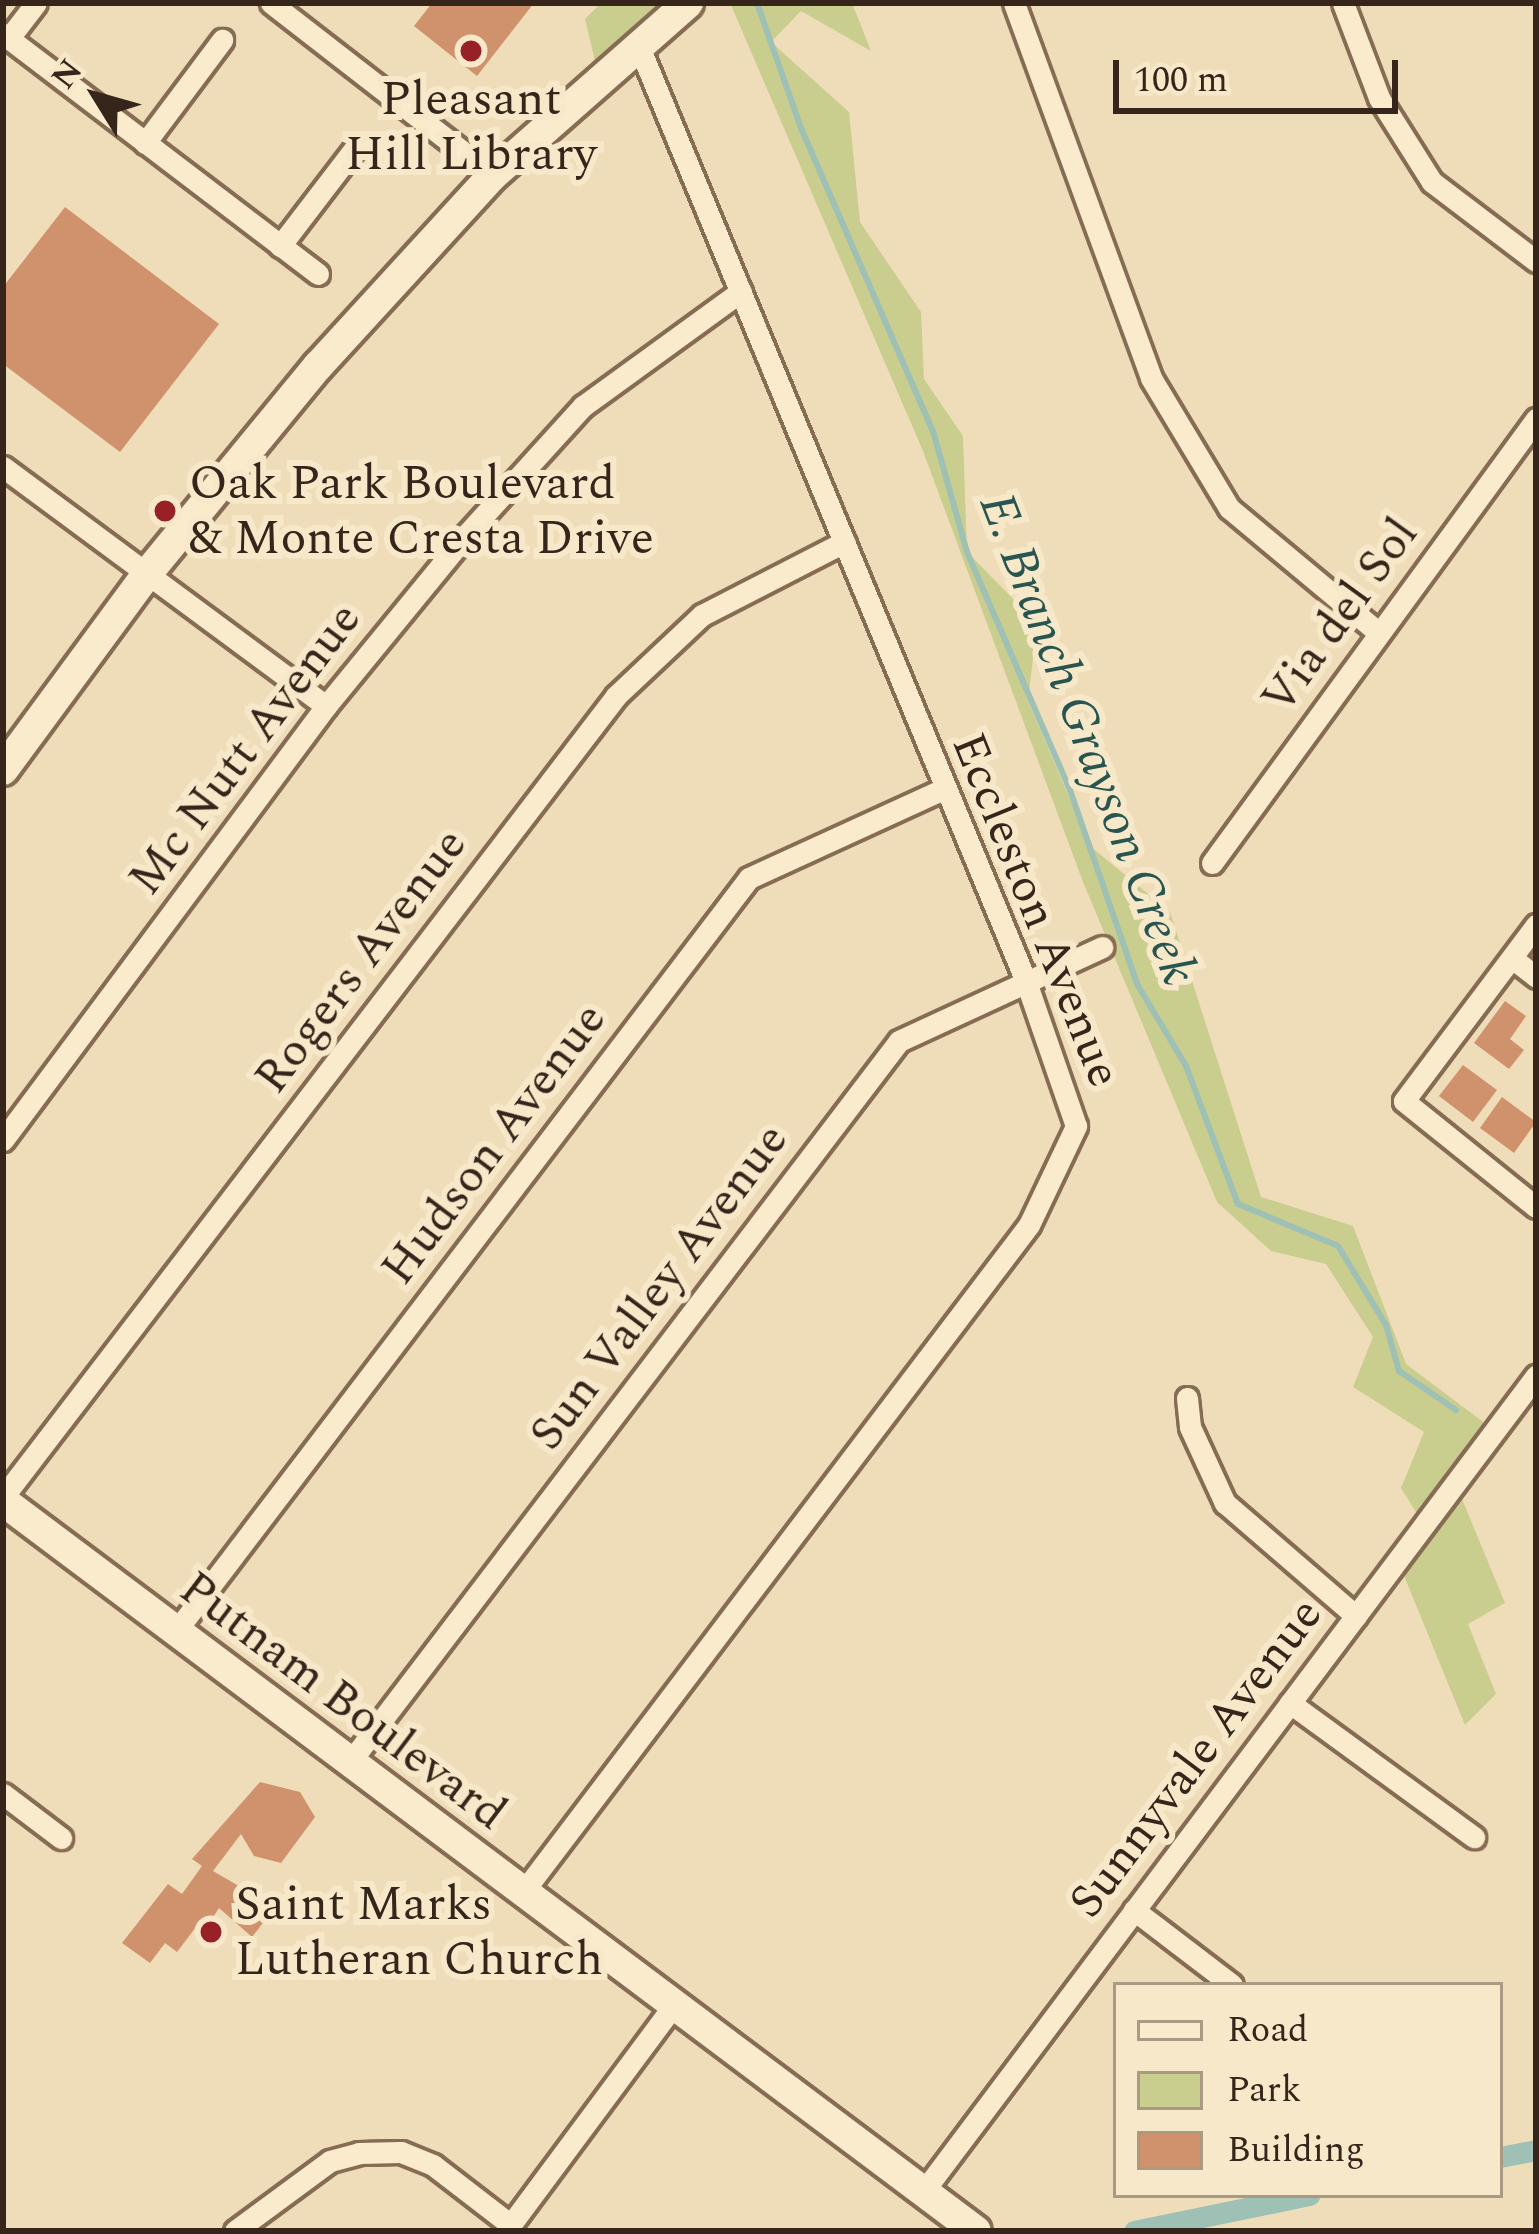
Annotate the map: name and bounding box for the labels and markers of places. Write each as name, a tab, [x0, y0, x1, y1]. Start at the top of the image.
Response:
marker: Pleasant Hill Library	[458, 38, 484, 64]
place label: Pleasant Hill Library	[345, 70, 597, 183]
place label: Oak Park Boulevard & Monte Cresta Drive	[189, 454, 654, 567]
marker: Oak Park Boulevard & Monte Cresta Drive	[152, 498, 178, 524]
place label: Saint Marks Lutheran Church	[235, 1875, 603, 1988]
marker: Saint Marks Lutheran Church	[198, 1919, 224, 1945]

